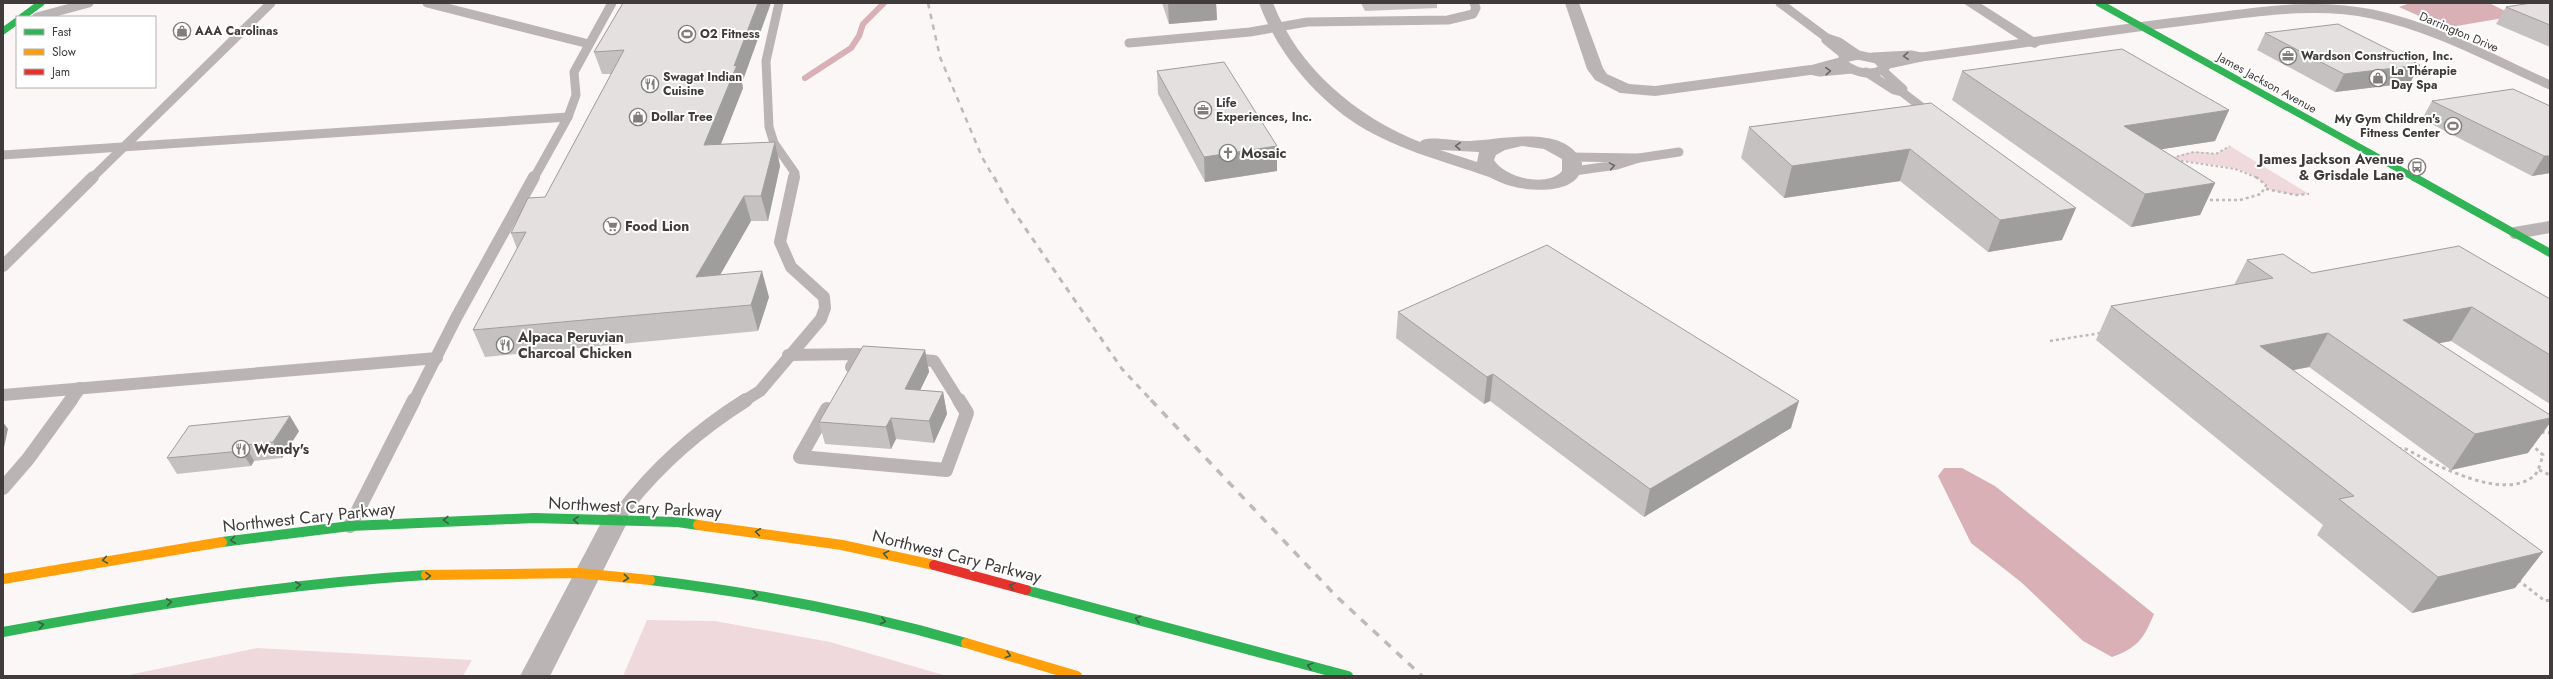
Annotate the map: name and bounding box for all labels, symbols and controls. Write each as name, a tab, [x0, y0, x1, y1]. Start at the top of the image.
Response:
street label: Darrington Drive	[2417, 7, 2501, 57]
legend	[16, 16, 156, 88]
shop icon: AAA Carolinas	[172, 21, 192, 41]
place label: AAA Carolinas	[194, 22, 278, 40]
text: Fast	[52, 23, 71, 41]
sports icon: O2 Fitness	[677, 24, 697, 44]
place label: O2 Fitness	[700, 25, 760, 43]
text: Slow	[52, 43, 77, 61]
office icon: Wardson Construction, Inc.	[2278, 46, 2298, 66]
street label: James Jackson Avenue	[2212, 47, 2320, 118]
place label: Wardson Construction, Inc.	[2301, 47, 2453, 65]
one-way arrow	[1903, 51, 1909, 60]
place label: La Thérapie Day Spa	[2391, 62, 2457, 94]
text: Jam	[50, 63, 70, 81]
one-way arrow	[1825, 67, 1831, 75]
place label: Swagat Indian Cuisine	[663, 68, 742, 100]
shop icon: La Thérapie Day Spa	[2368, 68, 2388, 88]
restaurant icon: Swagat Indian Cuisine	[640, 74, 660, 94]
place label: Life Experiences, Inc.	[1216, 94, 1312, 126]
office icon: Life Experiences, Inc.	[1193, 100, 1213, 120]
shop icon: Dollar Tree	[628, 107, 648, 127]
place label: Dollar Tree	[651, 108, 713, 126]
place label: My Gym Children's Fitness Center	[2334, 110, 2441, 142]
sports icon: My Gym Children's Fitness Center	[2443, 116, 2463, 136]
one-way arrow	[1455, 142, 1461, 150]
church icon: Mosaic	[1218, 143, 1238, 163]
place label: Mosaic	[1241, 143, 1287, 163]
place label: James Jackson Avenue & Grisdale Lane	[2256, 149, 2404, 185]
bus stop icon: James Jackson Avenue & Grisdale Lane	[2407, 157, 2427, 177]
one-way arrow	[1609, 162, 1615, 170]
supermarket icon: Food Lion	[602, 216, 622, 236]
place label: Food Lion	[625, 216, 689, 236]
place label: Alpaca Peruvian Charcoal Chicken	[517, 327, 632, 363]
restaurant icon: Alpaca Peruvian Charcoal Chicken	[495, 335, 515, 355]
restaurant icon: Wendy's	[231, 439, 251, 459]
place label: Wendy's	[254, 439, 310, 459]
street label: Northwest Cary Parkway	[548, 490, 723, 524]
street label: Northwest Cary Parkway	[221, 496, 397, 538]
one-way arrow	[443, 516, 449, 525]
one-way arrow	[573, 516, 579, 524]
street label: Northwest Cary Parkway	[870, 523, 1045, 589]
one-way arrow	[755, 528, 761, 537]
one-way arrow	[230, 535, 236, 544]
one-way arrow	[883, 551, 889, 559]
one-way arrow	[102, 555, 108, 564]
one-way arrow	[425, 571, 431, 580]
one-way arrow	[623, 573, 629, 582]
one-way arrow	[295, 580, 301, 589]
one-way arrow	[1009, 582, 1016, 591]
one-way arrow	[752, 590, 758, 599]
one-way arrow	[166, 598, 172, 607]
one-way arrow	[879, 616, 886, 624]
one-way arrow	[1135, 616, 1141, 624]
one-way arrow	[38, 621, 44, 629]
one-way arrow	[1004, 650, 1011, 659]
one-way arrow	[1307, 662, 1314, 671]

